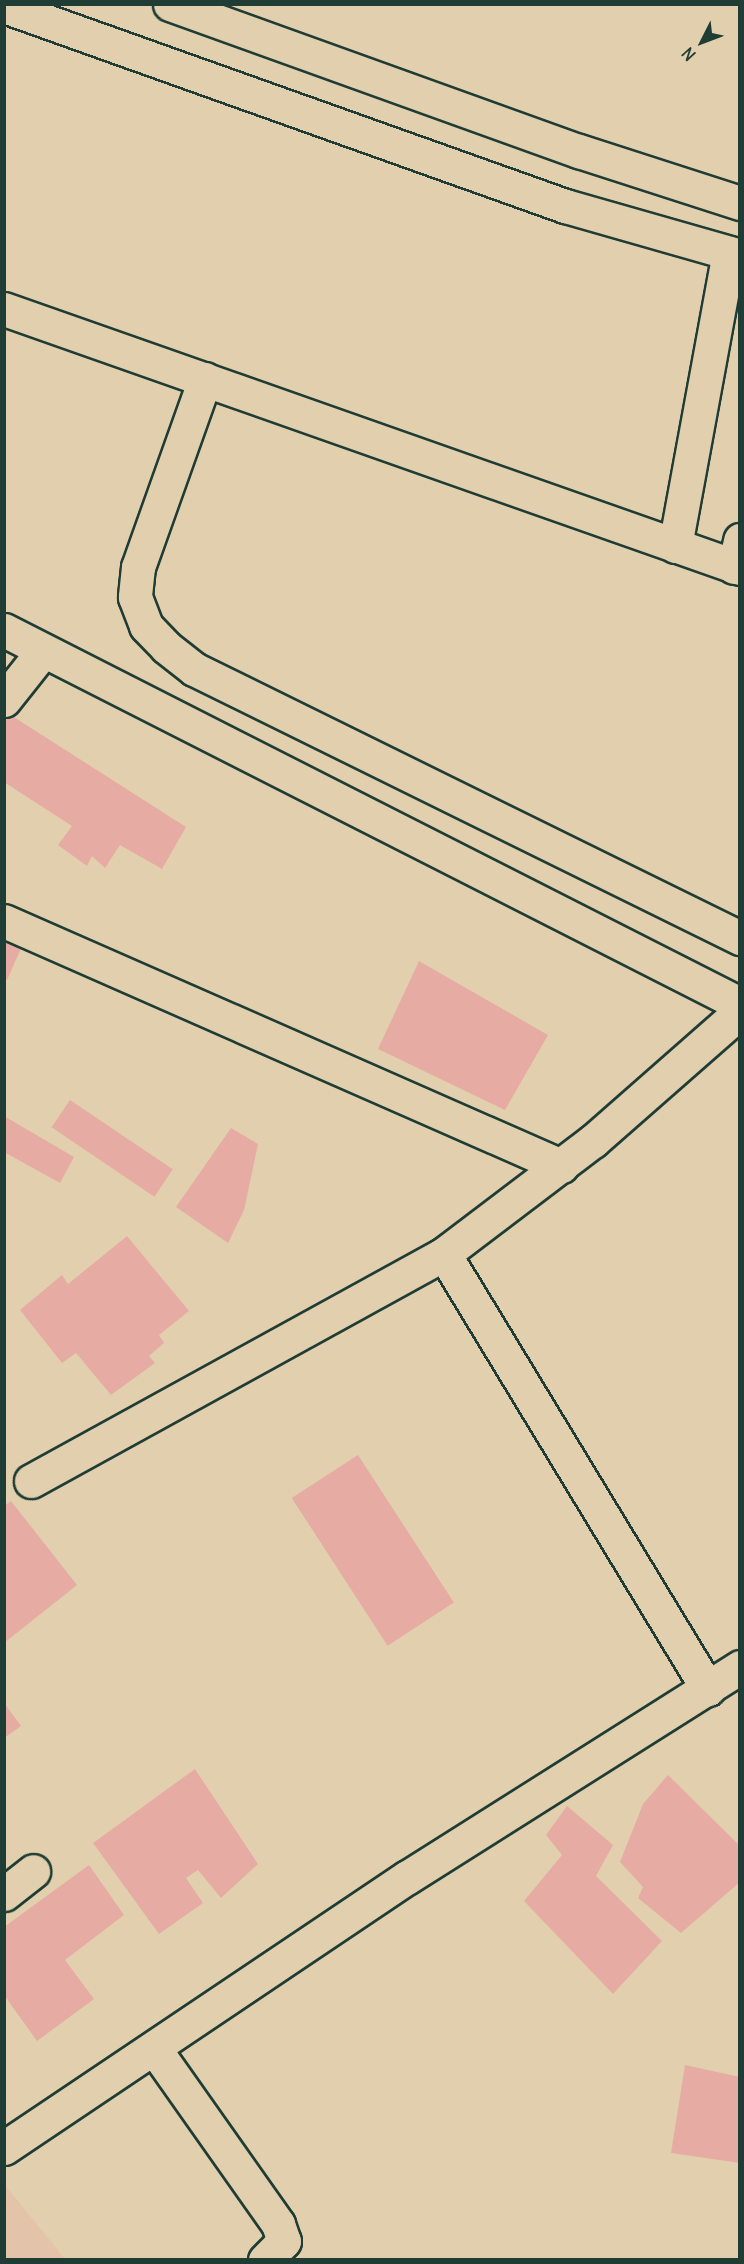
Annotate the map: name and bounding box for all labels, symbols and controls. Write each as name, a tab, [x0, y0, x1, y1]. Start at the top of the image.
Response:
north arrow	[672, 12, 732, 72]
text: N	[677, 43, 700, 65]

